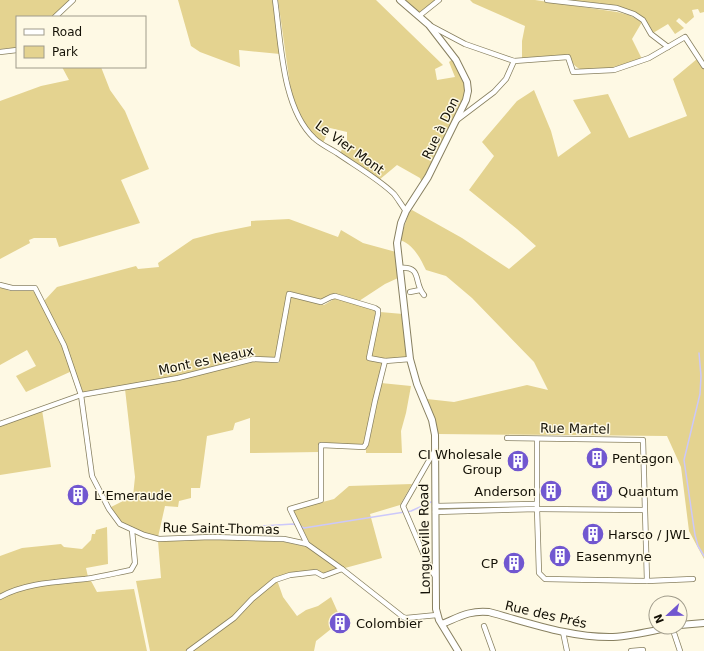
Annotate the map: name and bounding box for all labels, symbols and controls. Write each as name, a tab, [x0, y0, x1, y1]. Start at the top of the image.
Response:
legend	[16, 16, 146, 68]
text: Road	[52, 25, 82, 39]
text: Park	[52, 45, 78, 59]
street label: Rue à Don	[419, 95, 462, 162]
street label: Le Vier Mont	[312, 117, 387, 177]
street label: Mont es Neaux	[157, 343, 255, 378]
street label: Rue Martel	[540, 420, 610, 437]
building icon: Pentagon	[584, 445, 610, 471]
place label: CI Wholesale Group	[418, 447, 502, 477]
building icon: CI Wholesale Group	[505, 448, 531, 474]
place label: Pentagon	[612, 451, 673, 466]
building icon: Anderson	[538, 478, 564, 504]
building icon: Quantum	[589, 478, 615, 504]
building icon: L’Emeraude	[65, 482, 91, 508]
street label: Longueville Road	[416, 483, 433, 595]
place label: Anderson	[474, 484, 536, 499]
place label: Quantum	[618, 484, 679, 499]
place label: L’Emeraude	[94, 488, 172, 503]
street label: Rue Saint-Thomas	[162, 520, 280, 537]
building icon: Harsco / JWL	[580, 521, 606, 547]
place label: Harsco / JWL	[608, 527, 690, 542]
building icon: Easenmyne	[547, 543, 573, 569]
place label: Easenmyne	[576, 549, 652, 564]
building icon: CP	[501, 550, 527, 576]
place label: CP	[481, 556, 498, 571]
north arrow	[648, 595, 688, 635]
street label: Rue des Prés	[504, 598, 588, 631]
building icon: Colombier	[327, 610, 353, 636]
text: N	[651, 612, 667, 625]
place label: Colombier	[356, 616, 423, 631]

